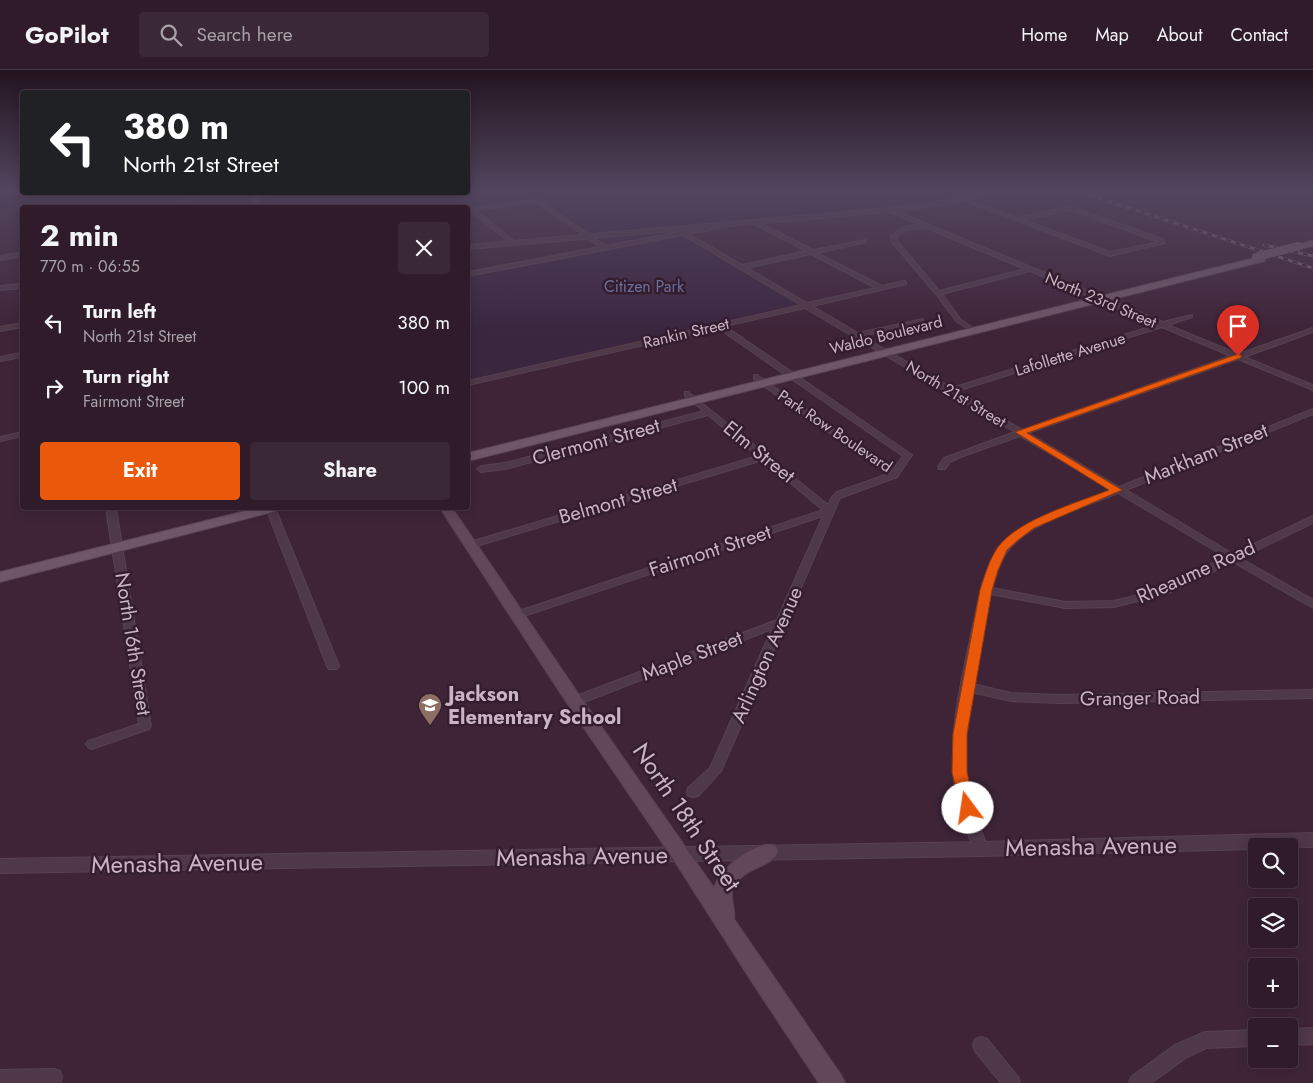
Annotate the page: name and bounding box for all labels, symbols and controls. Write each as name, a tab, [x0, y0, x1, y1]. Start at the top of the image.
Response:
search box	[139, 12, 489, 57]
text: GoPilot	[25, 17, 109, 52]
icon: search	[157, 21, 185, 49]
text: Search here	[197, 21, 293, 48]
text: Home	[1021, 22, 1067, 48]
text: Map	[1095, 22, 1129, 48]
text: About	[1157, 22, 1202, 48]
text: Contact	[1230, 22, 1288, 48]
text: 380 m	[123, 102, 229, 152]
icon: left	[40, 110, 105, 175]
text: North 21st Street	[123, 148, 279, 180]
text: 2 min	[40, 214, 119, 257]
button: close	[398, 222, 450, 274]
text: 770 m · 06:55	[40, 255, 140, 278]
street label: North 23rd Street	[1042, 266, 1160, 334]
park label: Citizen Park	[604, 275, 685, 298]
text: Turn left	[83, 298, 156, 325]
pin	[1217, 305, 1259, 356]
icon: left	[40, 309, 68, 337]
text: 380 m	[397, 309, 450, 336]
street label: Waldo Boulevard	[827, 310, 945, 360]
street label: Rankin Street	[641, 312, 731, 354]
icon: arrive	[1224, 312, 1252, 340]
text: North 21st Street	[83, 325, 196, 348]
street label: Lafollette Avenue	[1012, 326, 1128, 382]
street label: North 21st Street	[902, 355, 1011, 433]
text: Turn right	[83, 363, 169, 390]
icon: right	[40, 374, 68, 402]
text: 100 m	[398, 374, 450, 401]
street label: Park Row Boulevard	[773, 384, 897, 478]
text: Fairmont Street	[83, 390, 184, 413]
street label: Clermont Street	[529, 411, 663, 473]
street label: Elm Street	[717, 414, 801, 490]
street label: Markham Street	[1140, 416, 1272, 492]
button: Exit	[40, 442, 240, 500]
button: Share	[250, 442, 450, 500]
street label: Belmont Street	[556, 470, 681, 532]
street label: Fairmont Street	[645, 518, 775, 584]
street label: Rheaume Road	[1132, 533, 1260, 611]
street label: North 16th Street	[107, 571, 159, 718]
street label: Arlington Avenue	[724, 582, 810, 728]
street label: Maple Street	[637, 623, 747, 689]
place label: Jackson Elementary School	[444, 680, 621, 732]
street label: Granger Road	[1080, 682, 1200, 714]
school or university icon: Jackson Elementary School	[417, 692, 443, 726]
street label: North 18th Street	[624, 736, 750, 898]
position arrow	[941, 781, 993, 833]
street label: Menasha Avenue	[1005, 827, 1177, 865]
street label: Menasha Avenue	[496, 837, 668, 875]
map controls	[1248, 838, 1298, 1068]
button: search	[1248, 838, 1298, 888]
street label: Menasha Avenue	[91, 844, 263, 882]
button: layers	[1248, 898, 1298, 948]
button: +	[1248, 958, 1298, 1008]
button: −	[1248, 1018, 1298, 1068]

